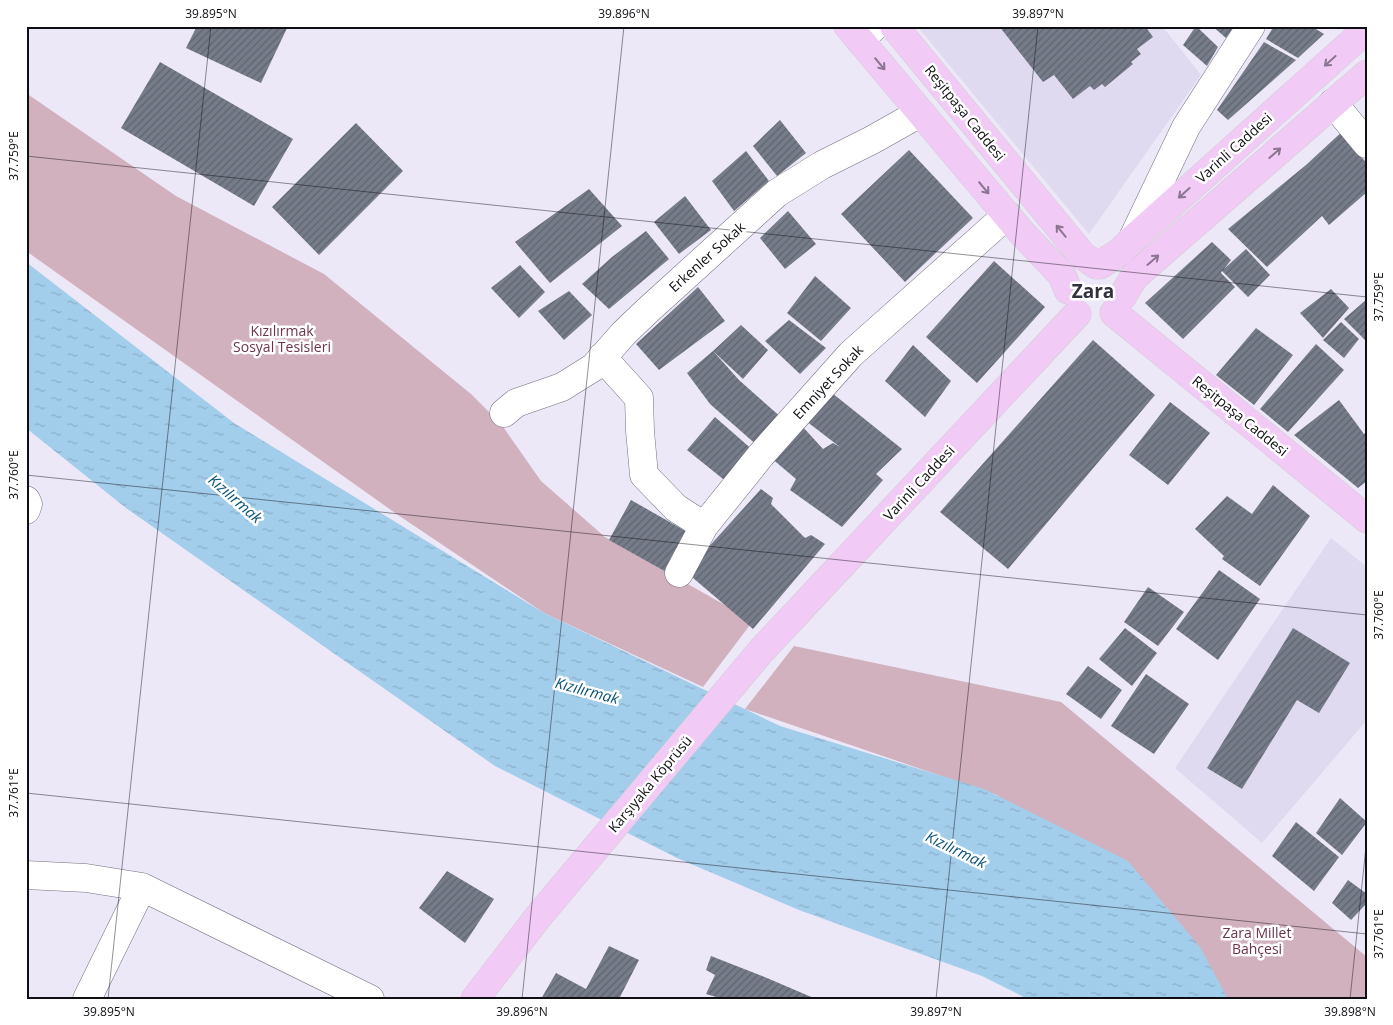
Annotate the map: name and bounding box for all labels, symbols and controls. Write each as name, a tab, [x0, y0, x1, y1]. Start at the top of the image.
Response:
text: 39.895°N	[185, 5, 237, 22]
text: 39.896°N	[598, 5, 650, 22]
text: 39.897°N	[1012, 5, 1064, 22]
one-way arrow	[1324, 55, 1337, 67]
one-way arrow	[874, 57, 885, 70]
street label: Reşitpaşa Caddesi	[921, 61, 1010, 164]
street label: Varinli Caddesi	[1191, 108, 1276, 187]
text: 37.759°E	[5, 131, 22, 181]
one-way arrow	[1268, 148, 1281, 159]
one-way arrow	[978, 181, 989, 194]
one-way arrow	[1177, 188, 1190, 199]
street label: Erkenler Sokak	[664, 217, 749, 296]
one-way arrow	[1056, 225, 1067, 238]
one-way arrow	[1146, 255, 1159, 266]
text: 37.759°E	[1370, 272, 1387, 322]
district label: Zara	[1072, 278, 1114, 304]
park label: Kızılırmak Sosyal Tesisleri	[233, 321, 331, 356]
street label: Emniyet Sokak	[788, 340, 867, 423]
street label: Reşitpaşa Caddesi	[1189, 371, 1292, 460]
street label: Varinli Caddesi	[879, 441, 958, 524]
text: 37.760°E	[5, 450, 22, 500]
water label: Kızılırmak	[205, 469, 267, 528]
text: 37.760°E	[1370, 590, 1387, 640]
water label: Kızılırmak	[553, 672, 622, 708]
street label: Karşıyaka Köprüsü	[603, 731, 696, 836]
text: 37.761°E	[5, 768, 22, 818]
water label: Kızılırmak	[923, 826, 991, 873]
text: 37.761°E	[1370, 909, 1387, 959]
park label: Zara Millet Bahçesi	[1223, 923, 1291, 958]
text: 39.895°N	[83, 1003, 135, 1020]
text: 39.896°N	[496, 1003, 548, 1020]
text: 39.897°N	[910, 1003, 962, 1020]
text: 39.898°N	[1324, 1003, 1376, 1020]

